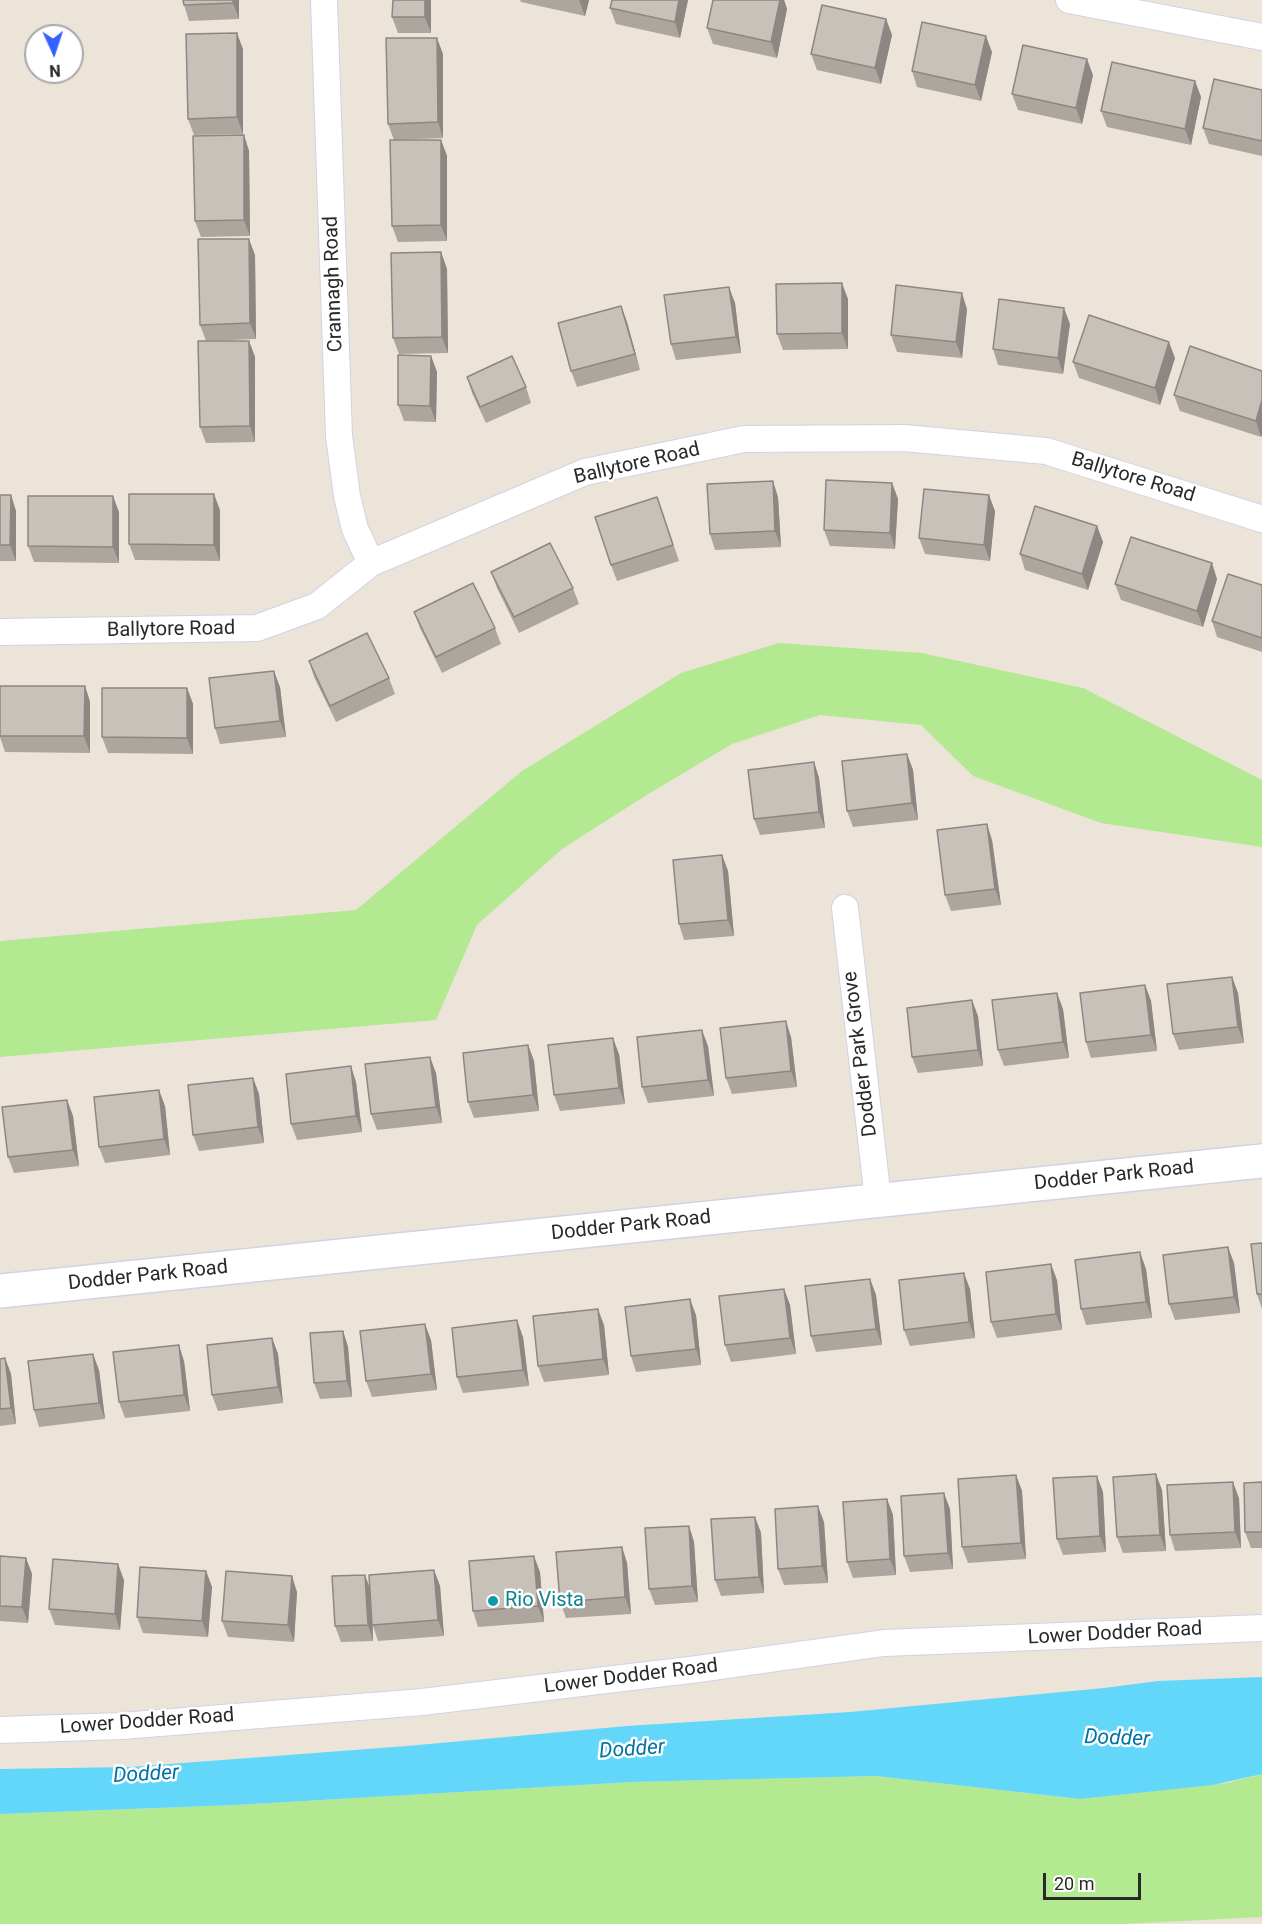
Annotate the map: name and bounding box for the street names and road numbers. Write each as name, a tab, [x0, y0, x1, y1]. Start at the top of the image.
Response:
street label: Crannagh Road	[320, 215, 348, 353]
street label: Ballytore Road	[572, 438, 702, 490]
street label: Ballytore Road	[1068, 448, 1198, 508]
street label: Ballytore Road	[107, 617, 235, 643]
street label: Dodder Park Grove	[839, 970, 883, 1138]
street label: Dodder Park Road	[1033, 1156, 1195, 1196]
street label: Dodder Park Road	[550, 1206, 712, 1246]
street label: Dodder Park Road	[67, 1256, 229, 1296]
street label: Lower Dodder Road	[1027, 1617, 1203, 1651]
street label: Lower Dodder Road	[543, 1654, 719, 1700]
street label: Lower Dodder Road	[59, 1704, 235, 1740]

